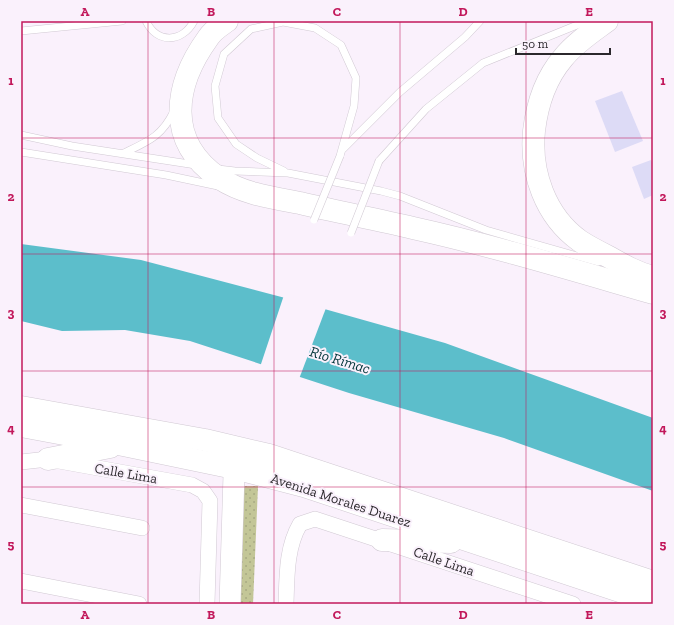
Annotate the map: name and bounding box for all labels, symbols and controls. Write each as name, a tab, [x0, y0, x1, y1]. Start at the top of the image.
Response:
text: A	[81, 4, 90, 19]
text: B	[207, 4, 215, 19]
text: C	[333, 4, 341, 19]
text: D	[458, 4, 468, 19]
text: E	[585, 4, 593, 19]
scale bar	[516, 30, 610, 56]
text: 50 m	[522, 37, 549, 51]
text: 1	[8, 73, 14, 88]
text: 1	[660, 73, 666, 88]
text: 2	[8, 189, 15, 204]
text: 2	[660, 189, 667, 204]
text: 3	[8, 305, 15, 320]
text: 3	[660, 305, 667, 320]
water label: Río Rímac	[308, 342, 372, 378]
text: 4	[7, 421, 15, 436]
text: 4	[659, 421, 667, 436]
street label: Calle Lima	[93, 460, 159, 487]
street label: Avenida Morales Duarez	[269, 470, 414, 531]
text: 5	[8, 537, 15, 552]
text: 5	[660, 537, 667, 552]
street label: Calle Lima	[411, 543, 477, 580]
text: A	[81, 607, 90, 622]
text: B	[207, 607, 215, 622]
text: C	[333, 607, 341, 622]
text: D	[458, 607, 468, 622]
text: E	[585, 607, 593, 622]

